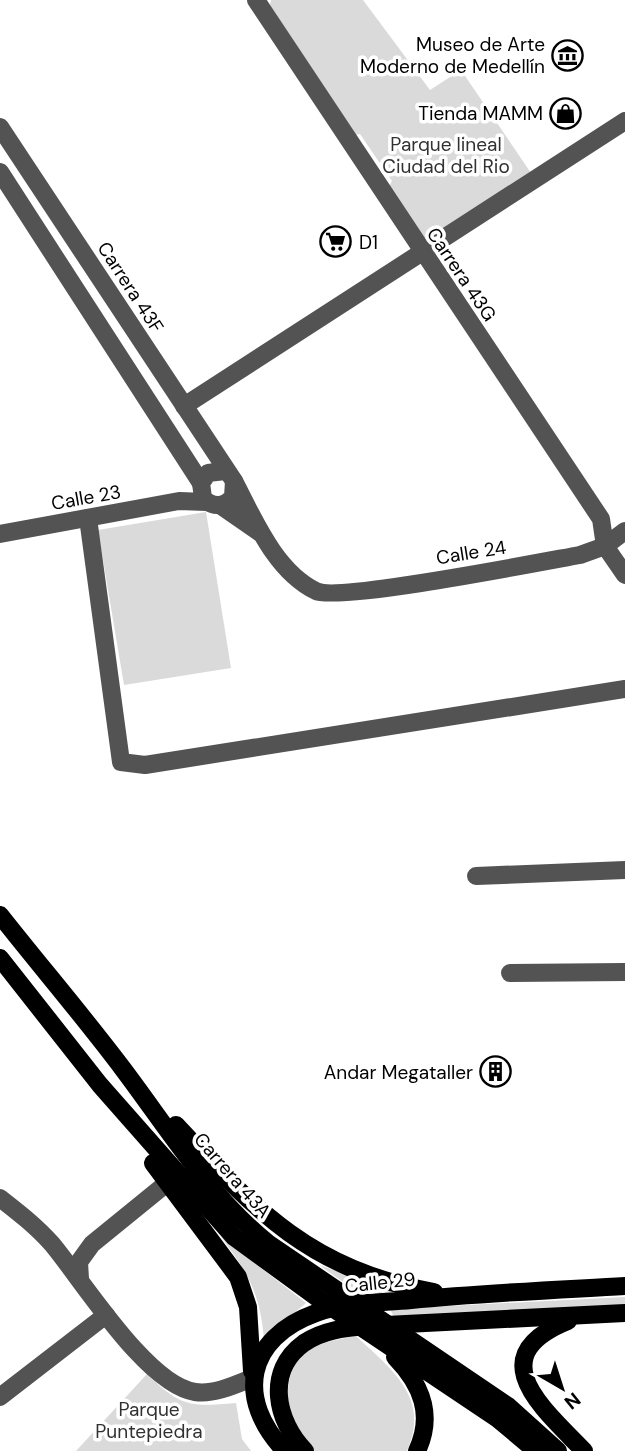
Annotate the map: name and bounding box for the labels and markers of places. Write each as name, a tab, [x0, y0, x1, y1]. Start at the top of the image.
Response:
place label: Museo de Arte Moderno de Medellín	[360, 32, 545, 79]
museum icon: Museo de Arte Moderno de Medellín	[551, 38, 585, 72]
shop icon: Tienda MAMM	[549, 96, 583, 130]
place label: Tienda MAMM	[418, 101, 543, 126]
supermarket icon: D1	[319, 225, 353, 259]
place label: D1	[359, 230, 378, 255]
building icon: Andar Megataller	[479, 1055, 513, 1089]
place label: Andar Megataller	[324, 1060, 473, 1085]

